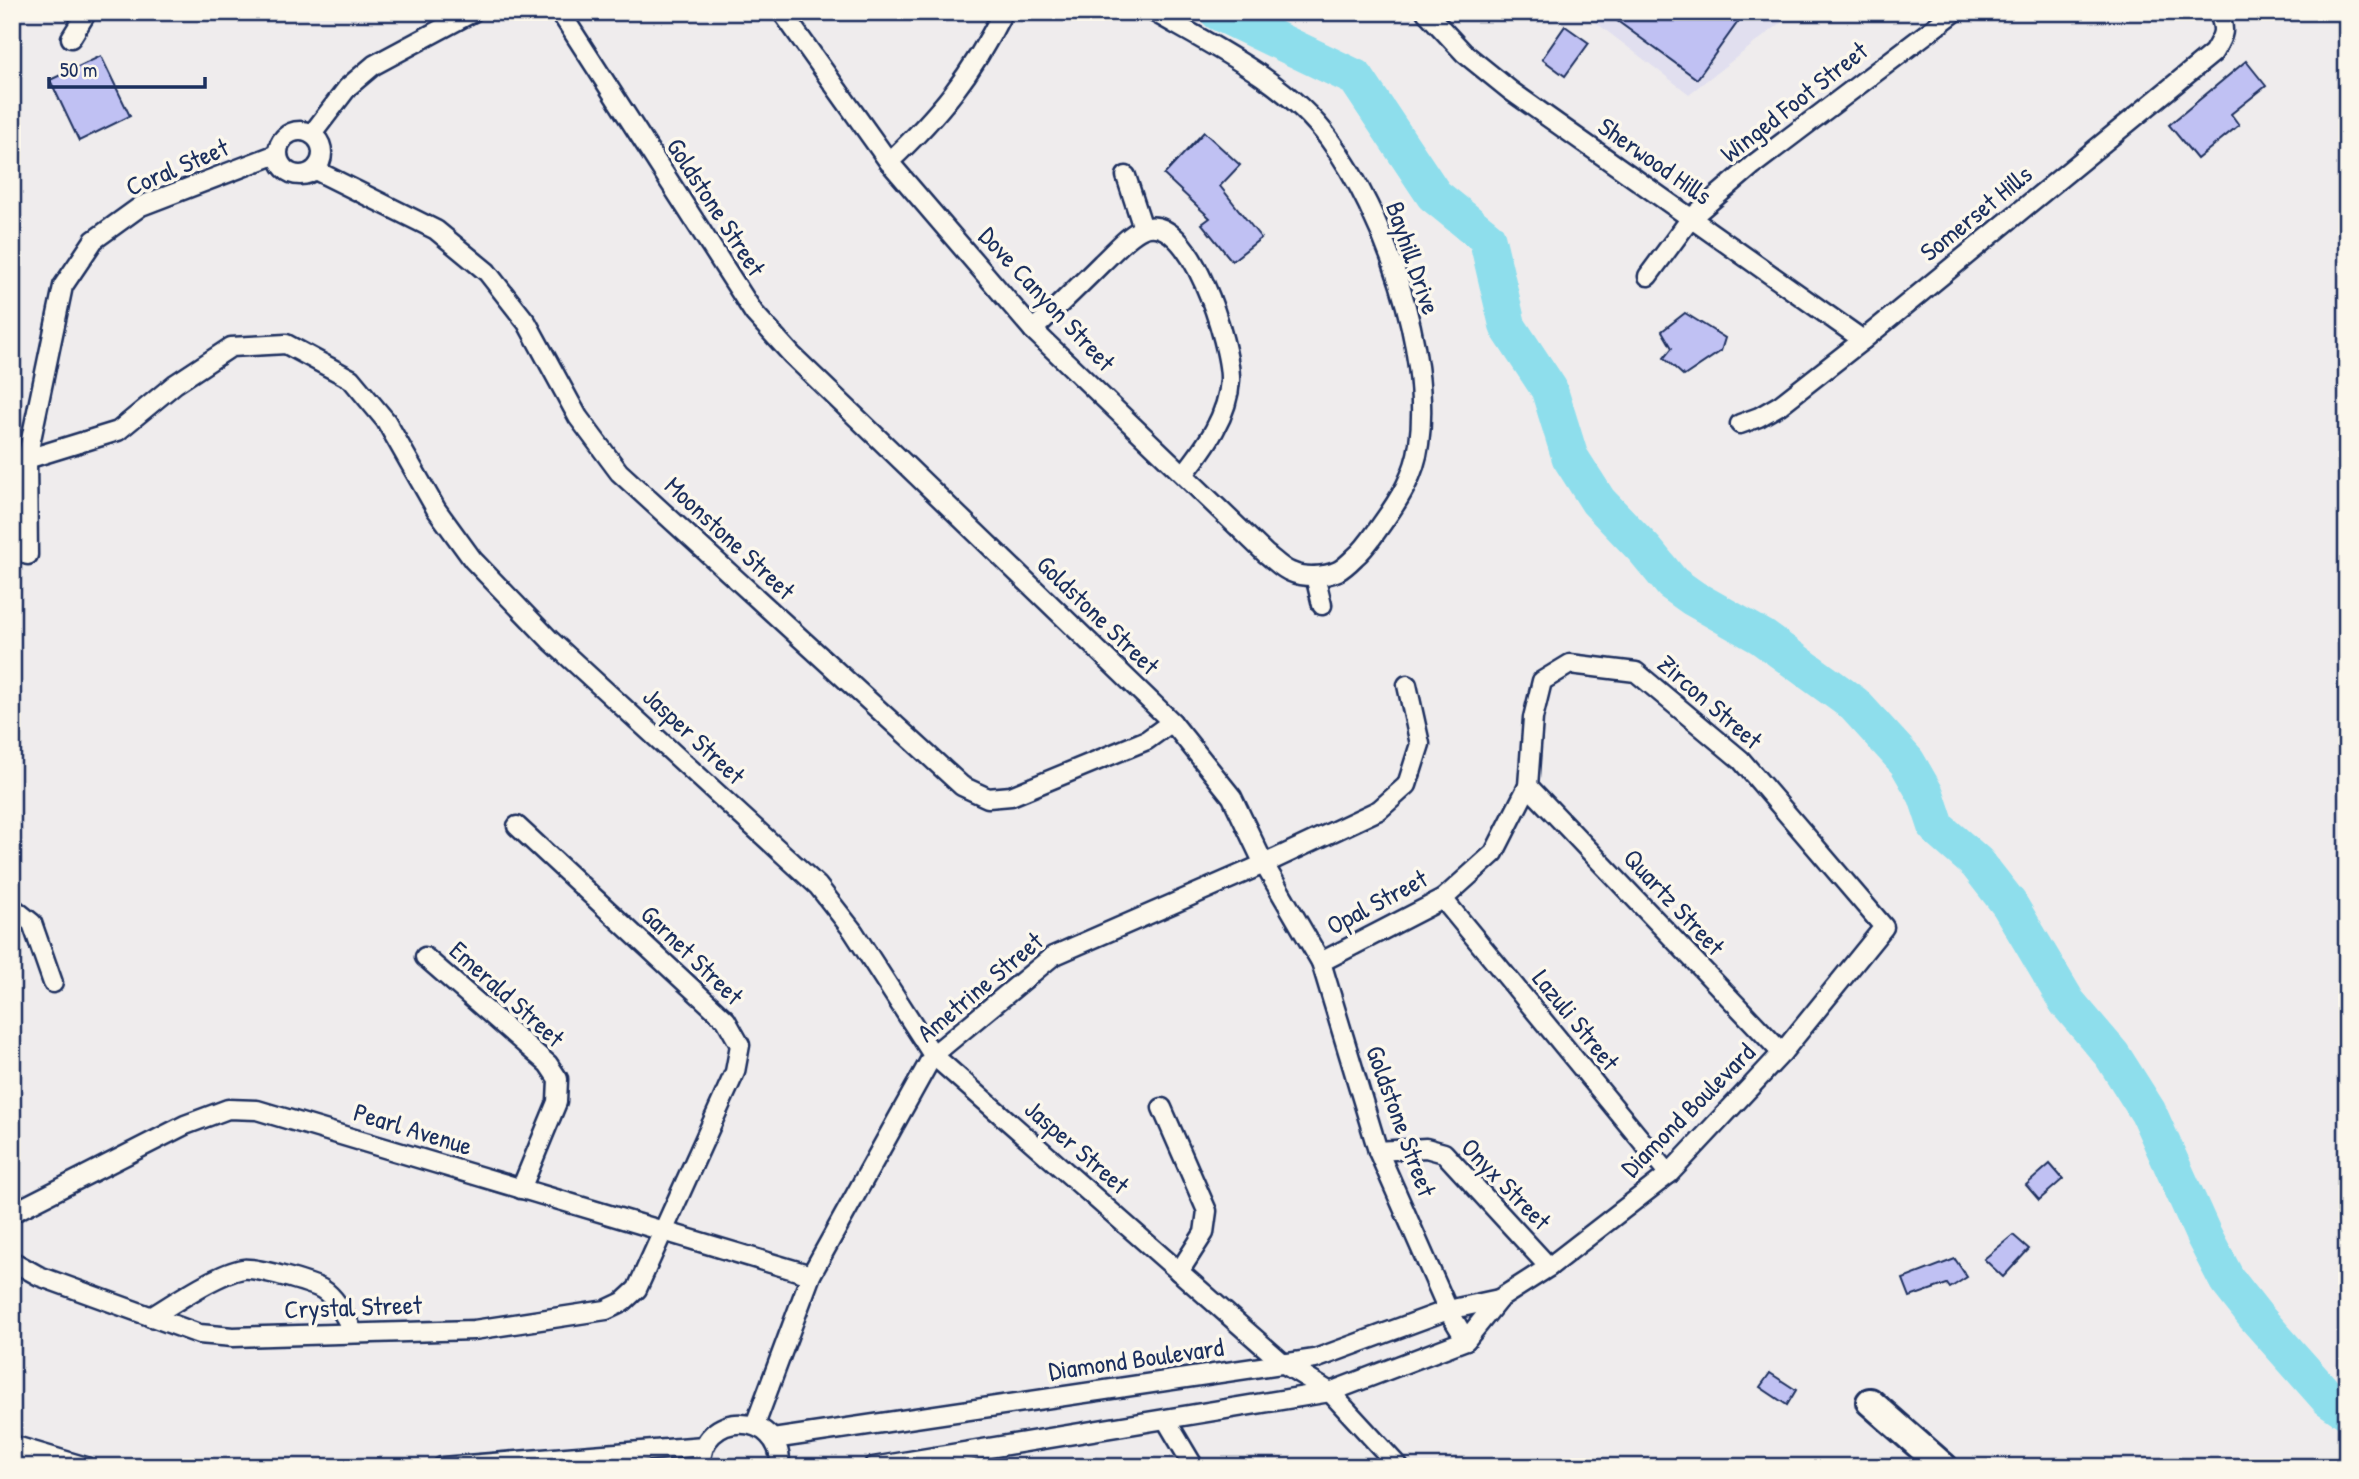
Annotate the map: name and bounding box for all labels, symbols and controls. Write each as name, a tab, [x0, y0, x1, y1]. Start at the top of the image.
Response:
street label: Winged Foot Street	[1713, 32, 1875, 170]
scale bar	[49, 46, 205, 90]
text: 50 m	[60, 55, 97, 84]
street label: Sherwood Hills	[1591, 109, 1719, 213]
street label: Coral Steet	[120, 129, 234, 204]
street label: Goldstone Street	[659, 131, 775, 283]
street label: Somerset Hills	[1912, 157, 2039, 269]
street label: Bayhill Drive	[1378, 197, 1449, 319]
street label: Dove Canyon Street	[971, 219, 1124, 379]
street label: Moonstone Street	[658, 468, 804, 608]
street label: Goldstone Street	[1029, 547, 1168, 683]
street label: Zircon Street	[1651, 646, 1771, 757]
street label: Jasper Street	[636, 679, 754, 793]
street label: Quartz Street	[1616, 841, 1734, 963]
street label: Opal Street	[1320, 860, 1434, 943]
street label: Garnet Street	[633, 897, 752, 1013]
street label: Ametrine Street	[909, 923, 1051, 1050]
street label: Emerald Street	[442, 933, 573, 1055]
street label: Lazuli Street	[1525, 962, 1629, 1078]
street label: Diamond Boulevard	[1613, 1035, 1762, 1184]
street label: Goldstone Street	[1358, 1041, 1445, 1202]
street label: Jasper Street	[1018, 1091, 1138, 1202]
street label: Pearl Avenue	[350, 1094, 477, 1163]
street label: Onyx Street	[1454, 1130, 1560, 1238]
street label: Crystal Street	[283, 1287, 424, 1326]
street label: Diamond Boulevard	[1046, 1329, 1226, 1388]

